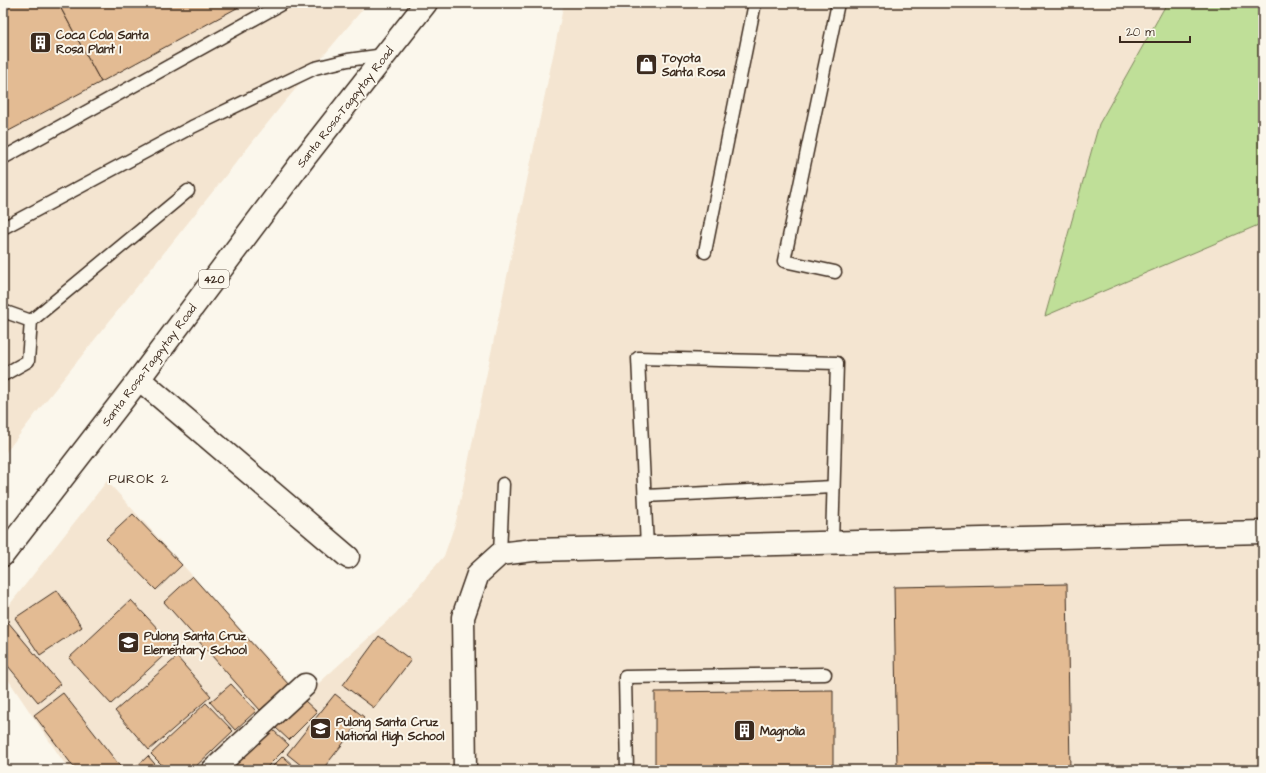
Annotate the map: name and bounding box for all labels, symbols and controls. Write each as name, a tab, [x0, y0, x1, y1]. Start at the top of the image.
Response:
scale bar	[1120, 18, 1190, 44]
text: 20 m	[1126, 24, 1155, 41]
place label: Coca Cola Santa Rosa Plant 1	[56, 27, 149, 58]
building icon: Coca Cola Santa Rosa Plant 1	[28, 29, 54, 55]
street label: Santa Rosa-Tagaytay Road	[293, 43, 399, 172]
place label: Toyota Santa Rosa	[661, 50, 726, 81]
shop icon: Toyota Santa Rosa	[634, 52, 660, 78]
road number: 420	[199, 270, 229, 288]
street label: Santa Rosa-Tagaytay Road	[98, 301, 202, 431]
district label: PUROK 2	[108, 470, 170, 488]
place label: Pulong Santa Cruz Elementary School	[144, 628, 247, 660]
school or university icon: Pulong Santa Cruz Elementary School	[115, 630, 141, 656]
place label: Pulong Santa Cruz National High School	[336, 714, 445, 747]
school or university icon: Pulong Santa Cruz National High School	[307, 716, 333, 742]
building icon: Magnolia	[731, 718, 757, 744]
place label: Magnolia	[760, 723, 806, 742]

